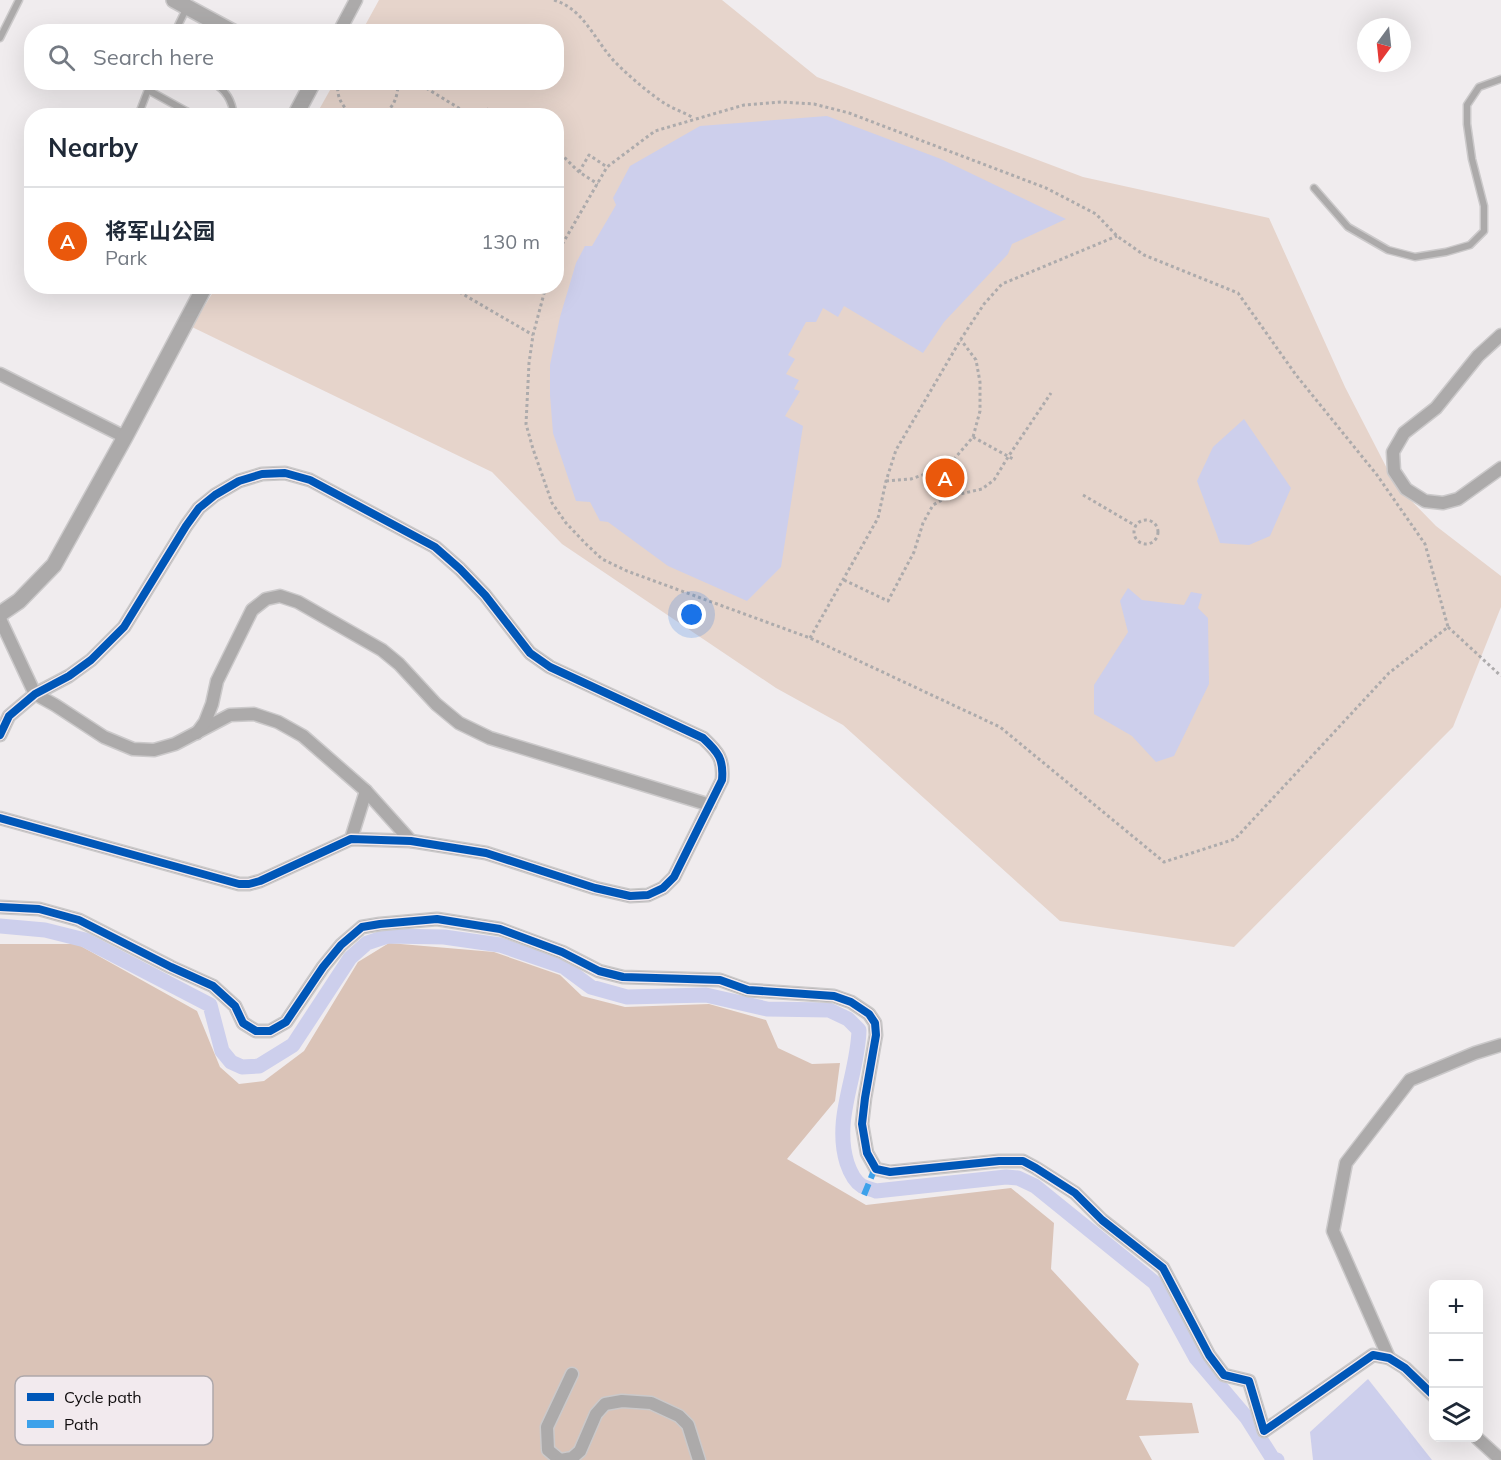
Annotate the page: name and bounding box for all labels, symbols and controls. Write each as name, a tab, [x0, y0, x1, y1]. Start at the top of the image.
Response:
north arrow	[1357, 18, 1411, 72]
search box	[24, 24, 564, 90]
icon: search	[45, 41, 78, 74]
text: Search here	[93, 43, 214, 71]
text: Nearby	[48, 131, 138, 164]
text: 将军山公园	[105, 217, 215, 245]
text: A	[60, 229, 75, 254]
text: 130 m	[481, 229, 540, 254]
text: Park	[105, 245, 147, 270]
pin: A	[926, 456, 964, 500]
your location	[677, 600, 706, 629]
map controls	[1429, 1280, 1483, 1442]
button: +	[1429, 1280, 1483, 1334]
button: −	[1429, 1334, 1483, 1388]
legend	[15, 1376, 213, 1445]
text: Cycle path	[64, 1387, 142, 1407]
button: layers	[1429, 1388, 1483, 1442]
text: Path	[64, 1414, 99, 1434]

